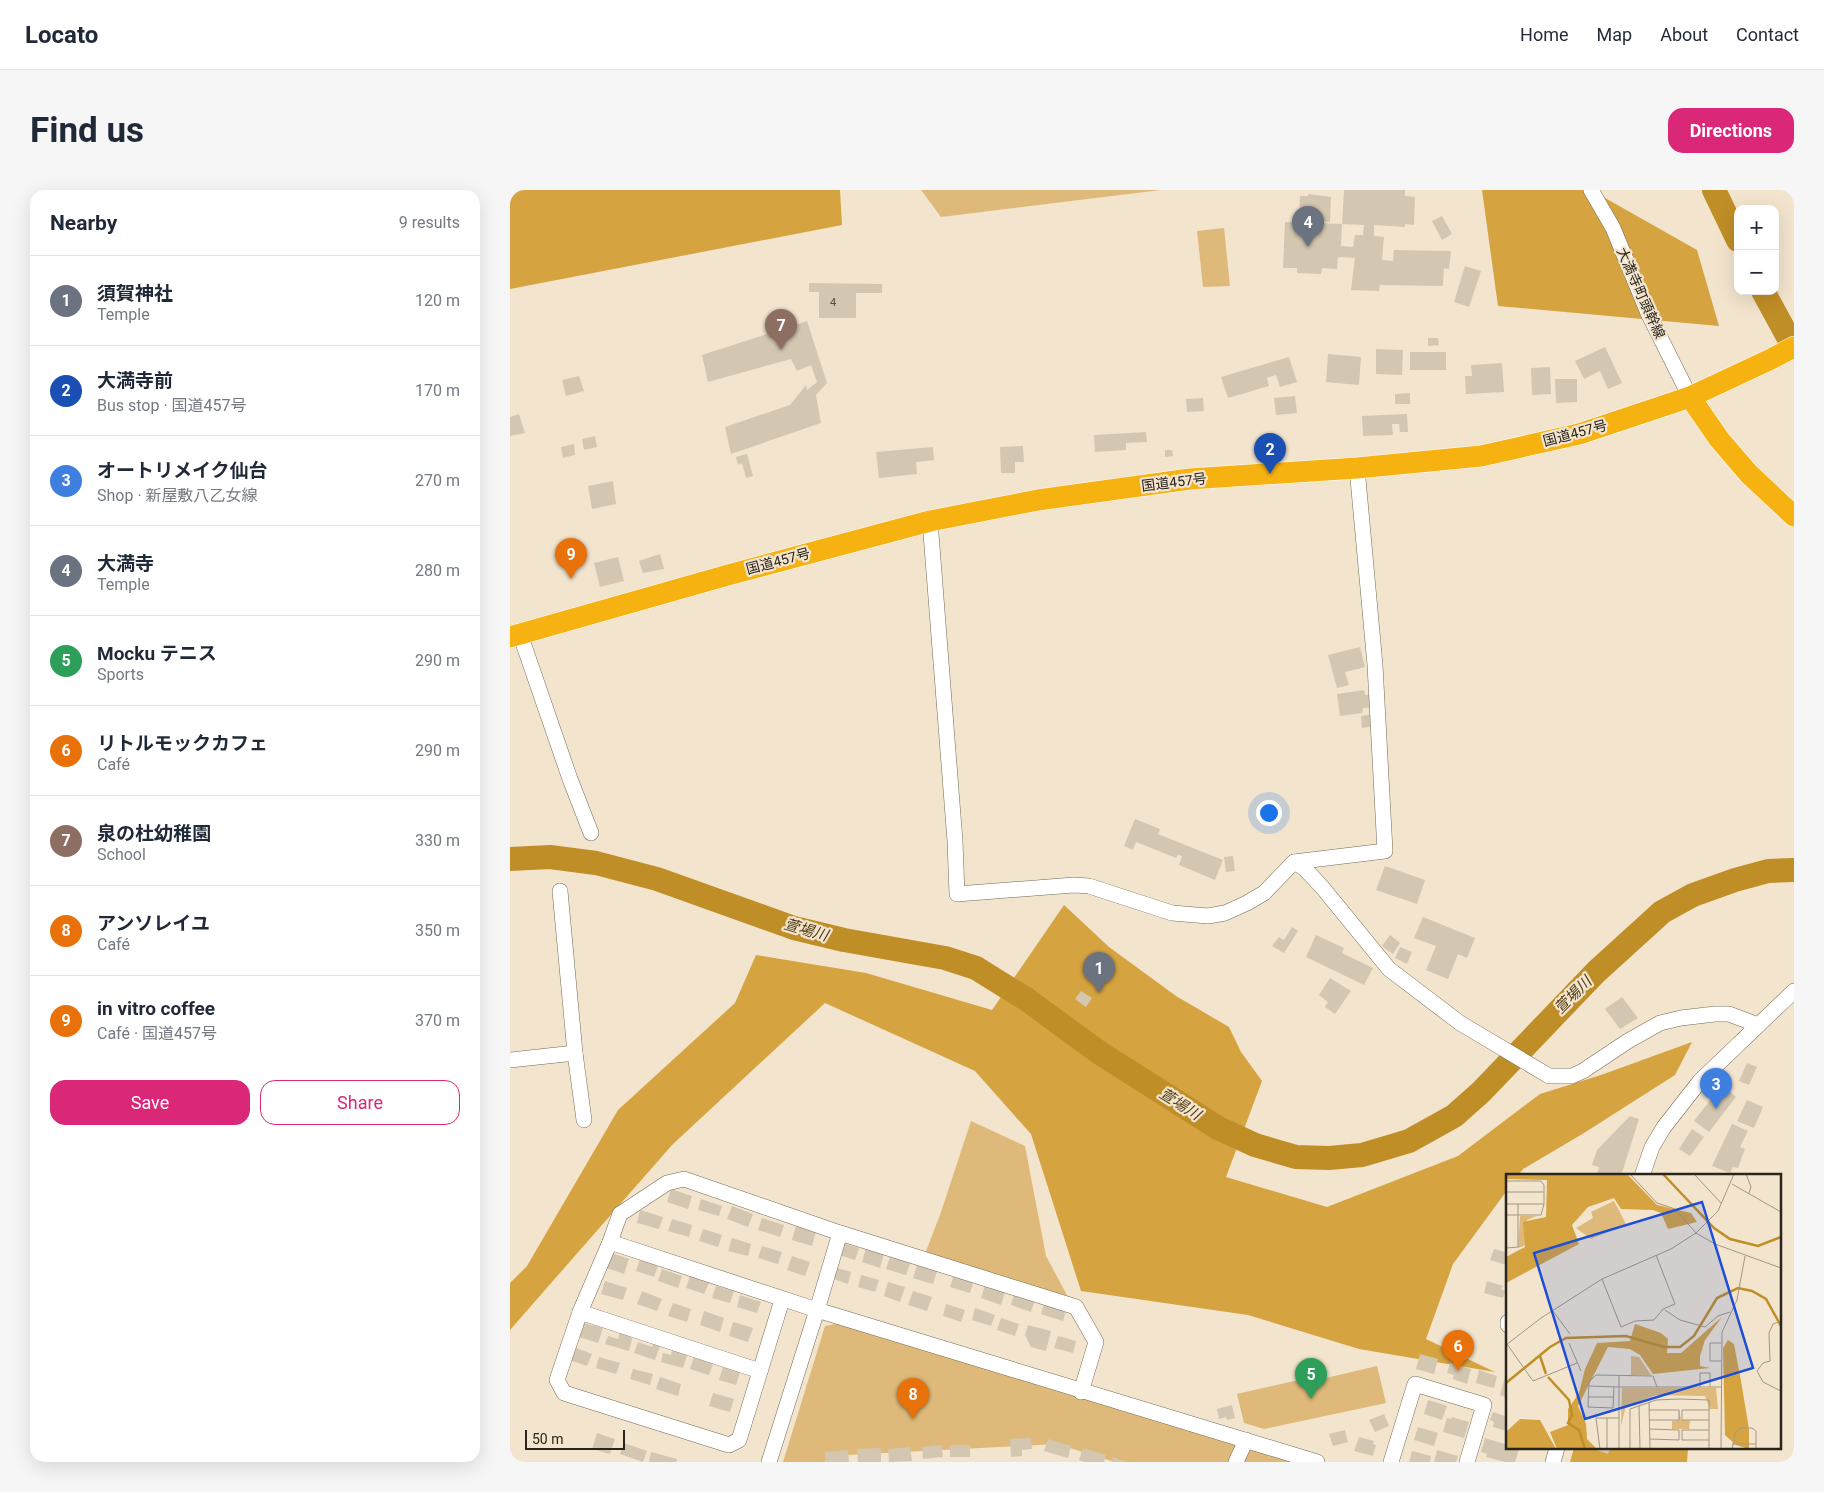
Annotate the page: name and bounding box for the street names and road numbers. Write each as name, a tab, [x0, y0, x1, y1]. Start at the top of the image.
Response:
street label: 大満寺町頭幹線	[1614, 245, 1668, 341]
street label: 国道457号	[1541, 417, 1609, 449]
street label: 国道457号	[1140, 470, 1208, 494]
street label: 国道457号	[744, 545, 812, 577]

